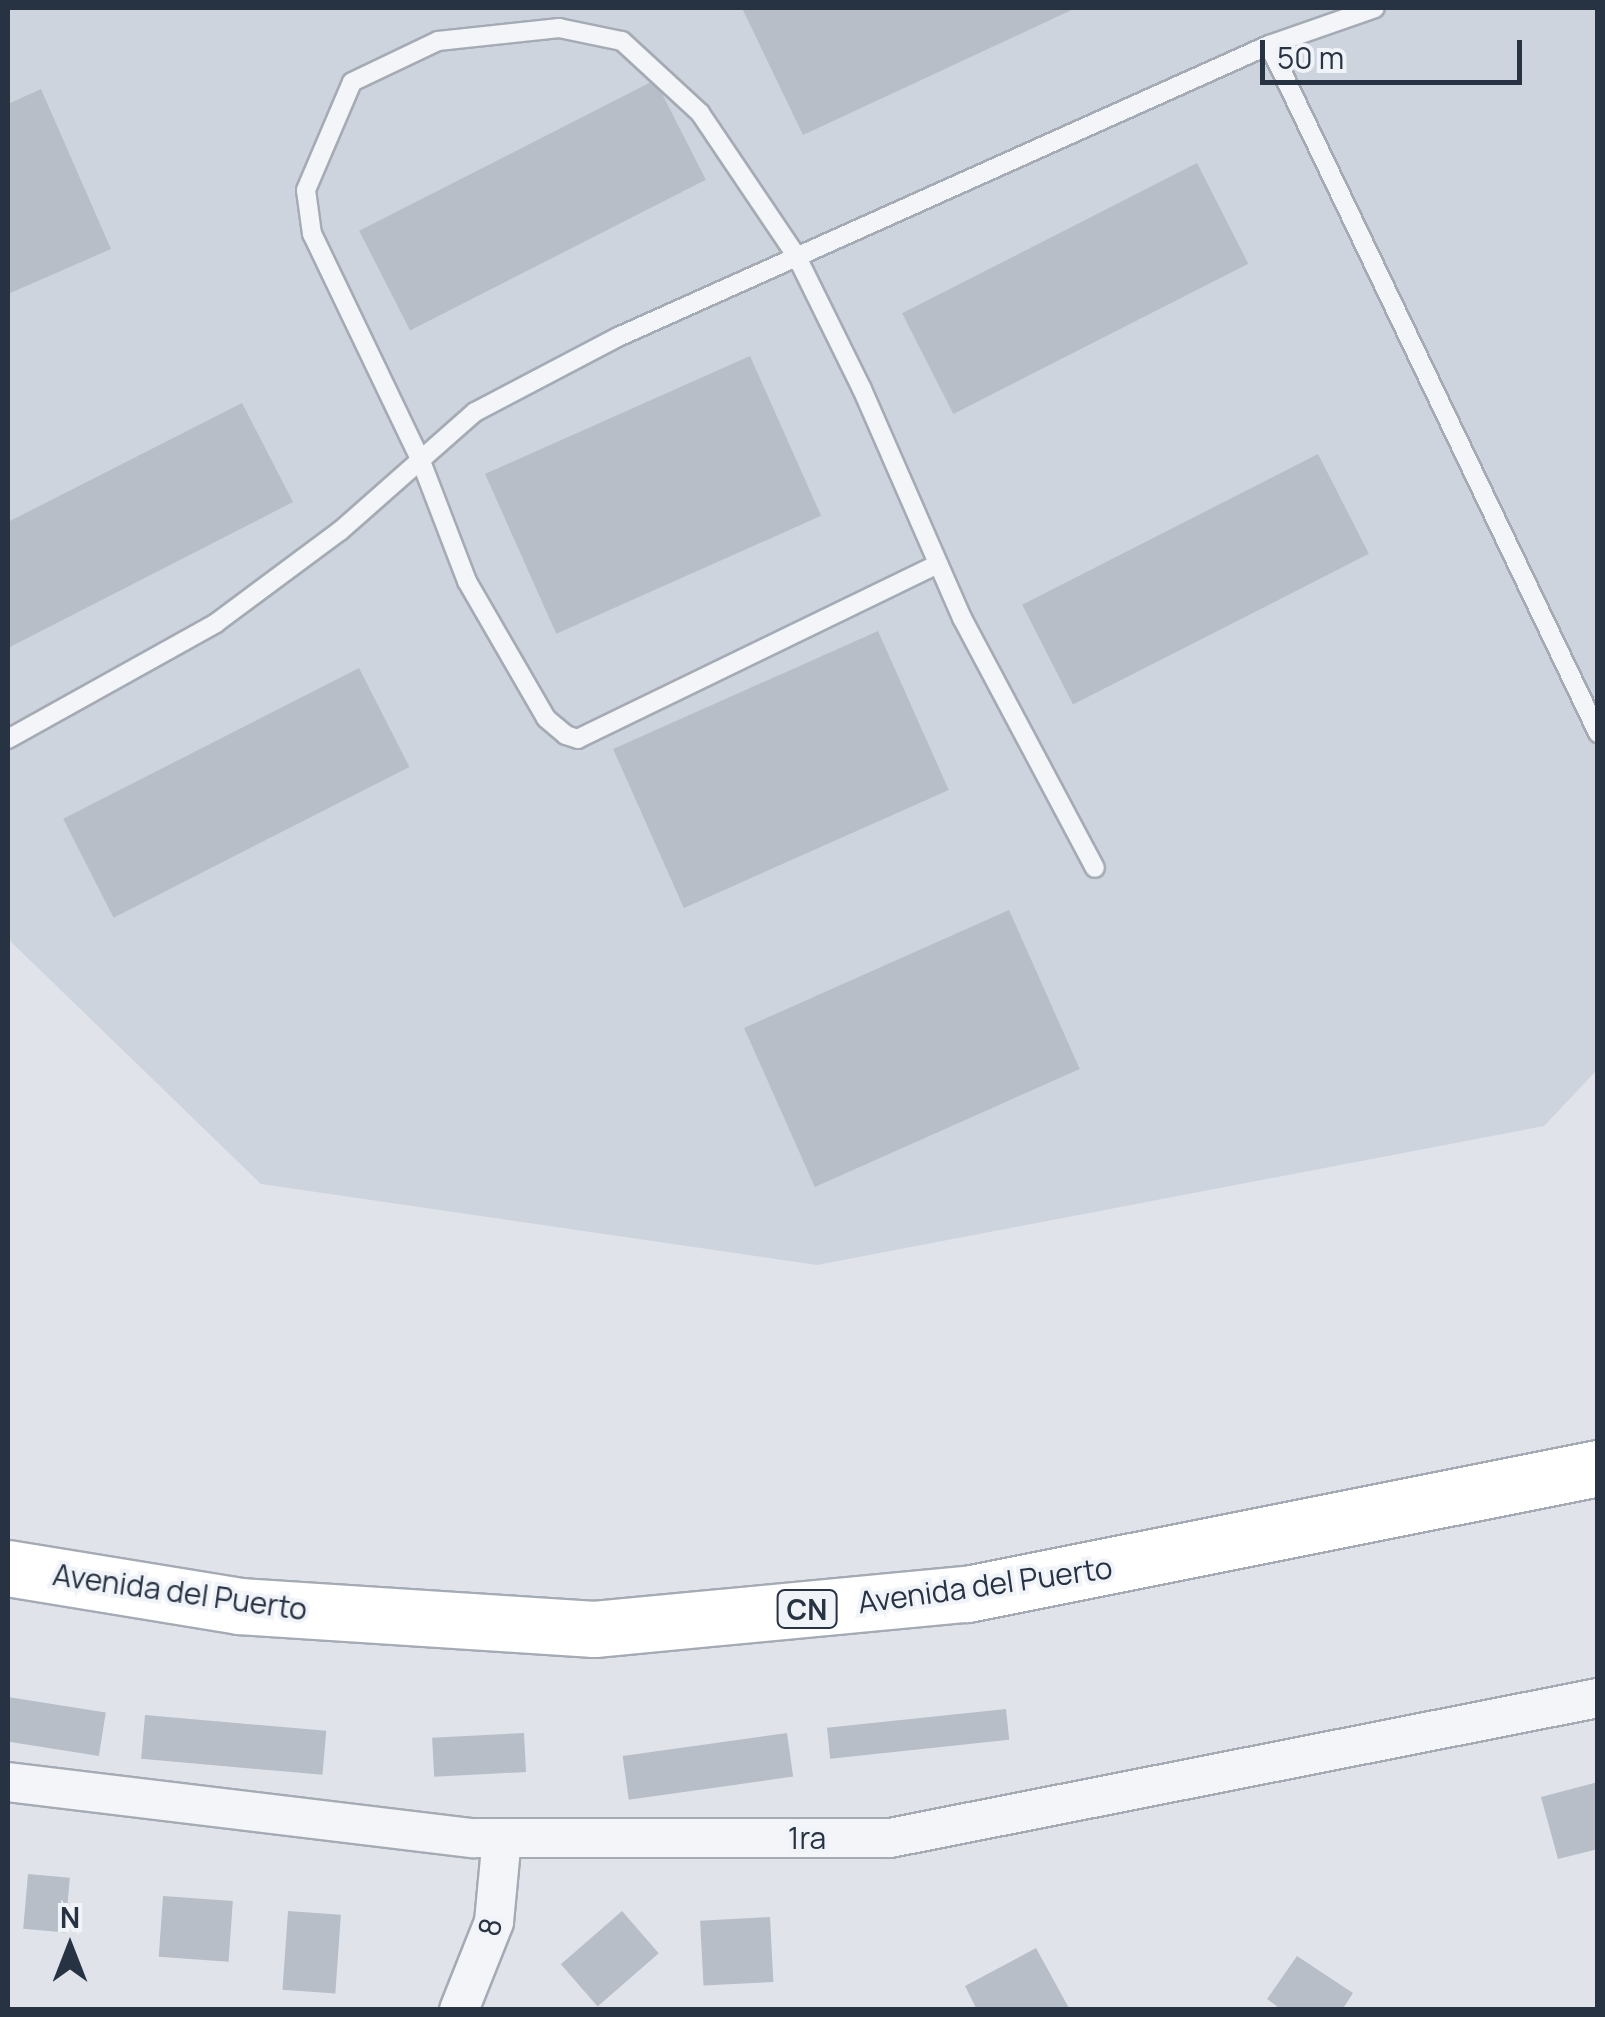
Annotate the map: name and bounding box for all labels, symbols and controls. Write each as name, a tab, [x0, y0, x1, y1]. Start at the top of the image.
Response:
scale bar	[1265, 20, 1528, 82]
text: 50 m	[1277, 37, 1344, 78]
street label: Avenida del Puerto	[855, 1549, 1115, 1621]
street label: Avenida del Puerto	[50, 1556, 310, 1628]
road number: CN	[774, 1586, 840, 1632]
street label: 1ra	[788, 1820, 826, 1856]
north arrow	[20, 1897, 120, 1997]
text: N	[60, 1898, 80, 1936]
street label: 8	[471, 1914, 509, 1940]

